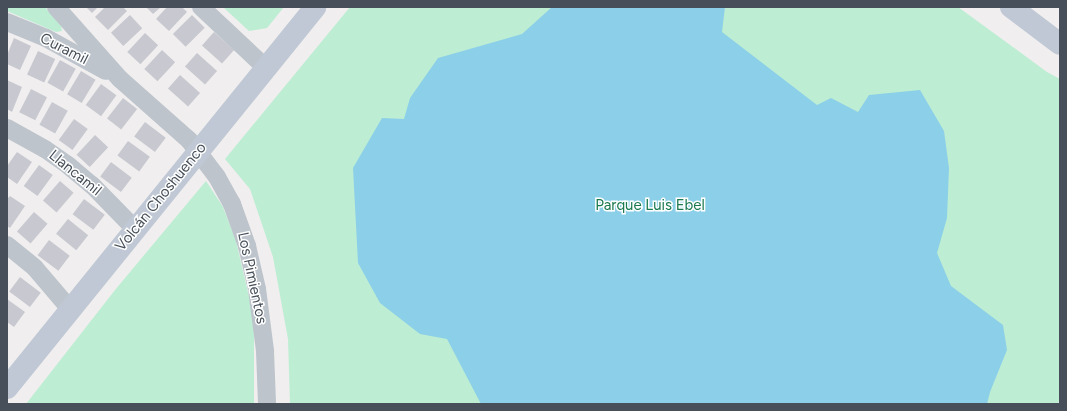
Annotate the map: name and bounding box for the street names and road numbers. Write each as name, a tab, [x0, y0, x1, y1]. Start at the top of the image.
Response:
street label: Curamil	[37, 29, 91, 69]
street label: Volcán Choshuenco	[112, 139, 210, 255]
street label: Llancamil	[45, 146, 105, 200]
street label: Los Pimientos	[233, 230, 271, 326]

